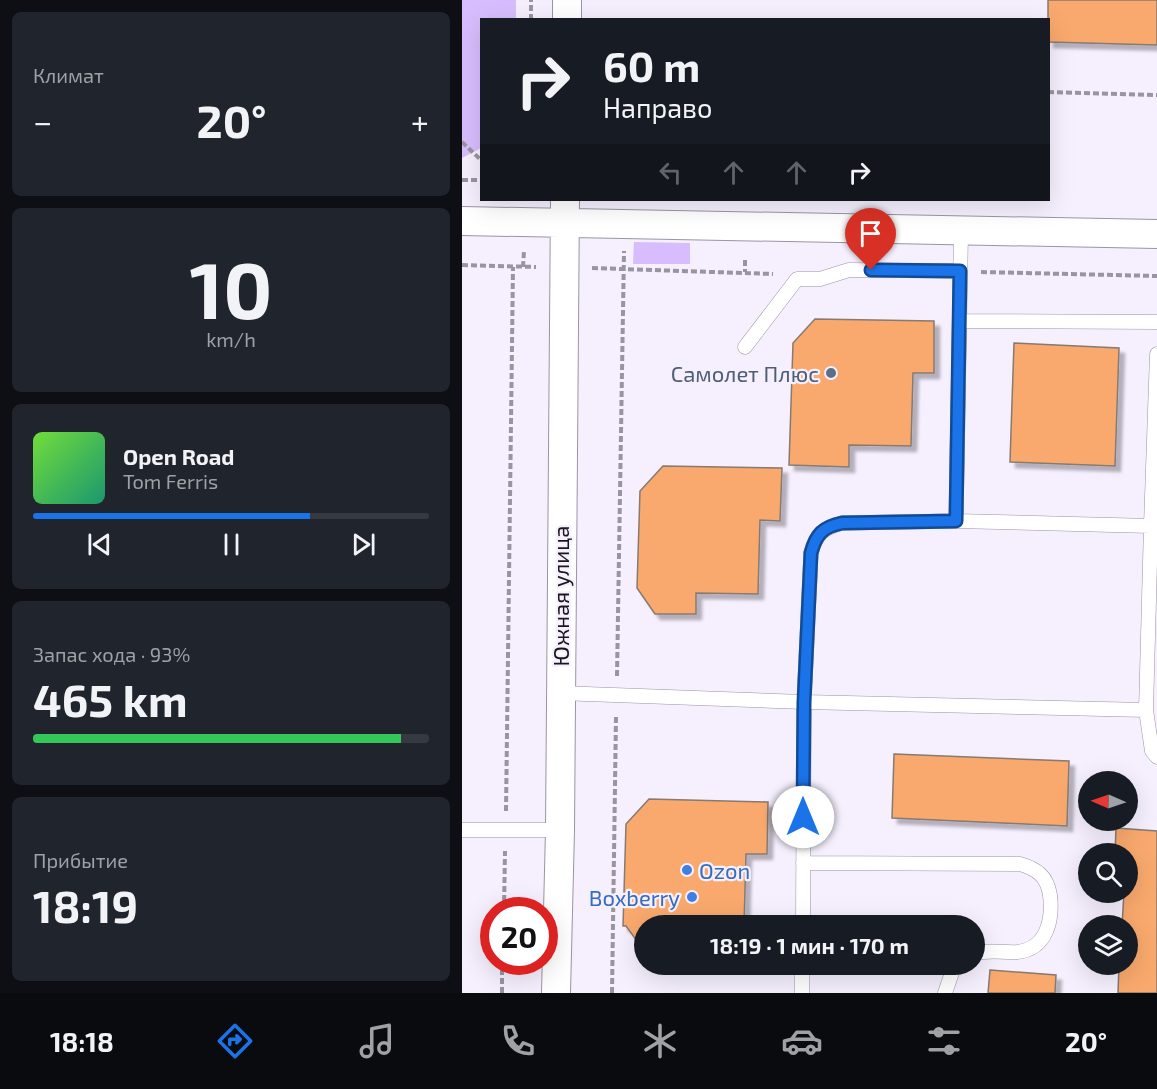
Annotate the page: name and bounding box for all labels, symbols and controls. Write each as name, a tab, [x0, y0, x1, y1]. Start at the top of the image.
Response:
text: 60 m	[603, 40, 700, 90]
icon: right	[504, 42, 582, 120]
text: Климат	[33, 63, 104, 87]
text: Направо	[603, 91, 712, 123]
text: 20°	[197, 93, 267, 147]
text: −	[33, 101, 52, 141]
text: +	[411, 101, 429, 141]
icon: left	[654, 156, 687, 189]
icon: ahead	[717, 156, 750, 189]
icon: ahead	[780, 156, 813, 189]
icon: right	[843, 156, 876, 189]
pin	[845, 208, 896, 270]
icon: arrive	[854, 217, 887, 250]
text: 10	[190, 241, 272, 335]
text: km/h	[206, 327, 256, 351]
place label: Самолет Плюс	[671, 360, 819, 386]
marker: Самолет Плюс	[824, 366, 838, 380]
text: Open Road	[123, 443, 235, 469]
text: Tom Ferris	[123, 469, 218, 493]
street label: Южная улица	[547, 526, 574, 667]
icon: previous	[83, 528, 116, 561]
icon: pause	[215, 528, 248, 561]
icon: next	[347, 528, 380, 561]
text: Запас хода · 93%	[33, 642, 190, 666]
text: 465 km	[33, 672, 188, 726]
north arrow	[1078, 771, 1138, 831]
map controls	[1078, 771, 1138, 975]
position arrow	[771, 785, 835, 849]
button: search	[1078, 843, 1138, 903]
text: Прибытие	[33, 848, 128, 872]
place label: Ozon	[699, 857, 750, 883]
marker: Ozon	[680, 863, 694, 877]
text: 18:19	[33, 878, 138, 932]
place label: Boxberry	[589, 884, 680, 910]
marker: Boxberry	[685, 890, 699, 904]
speed limit sign: 20	[480, 897, 558, 975]
button: layers	[1078, 915, 1138, 975]
text: 18:19 · 1 мин · 170 m	[710, 932, 909, 958]
icon: directions	[214, 1020, 256, 1062]
icon: music	[356, 1020, 398, 1062]
icon: phone	[497, 1020, 539, 1062]
icon: climate	[639, 1020, 681, 1062]
icon: car	[781, 1020, 823, 1062]
icon: filters	[923, 1020, 965, 1062]
text: 18:18	[50, 1025, 114, 1057]
text: 20°	[1065, 1025, 1107, 1057]

